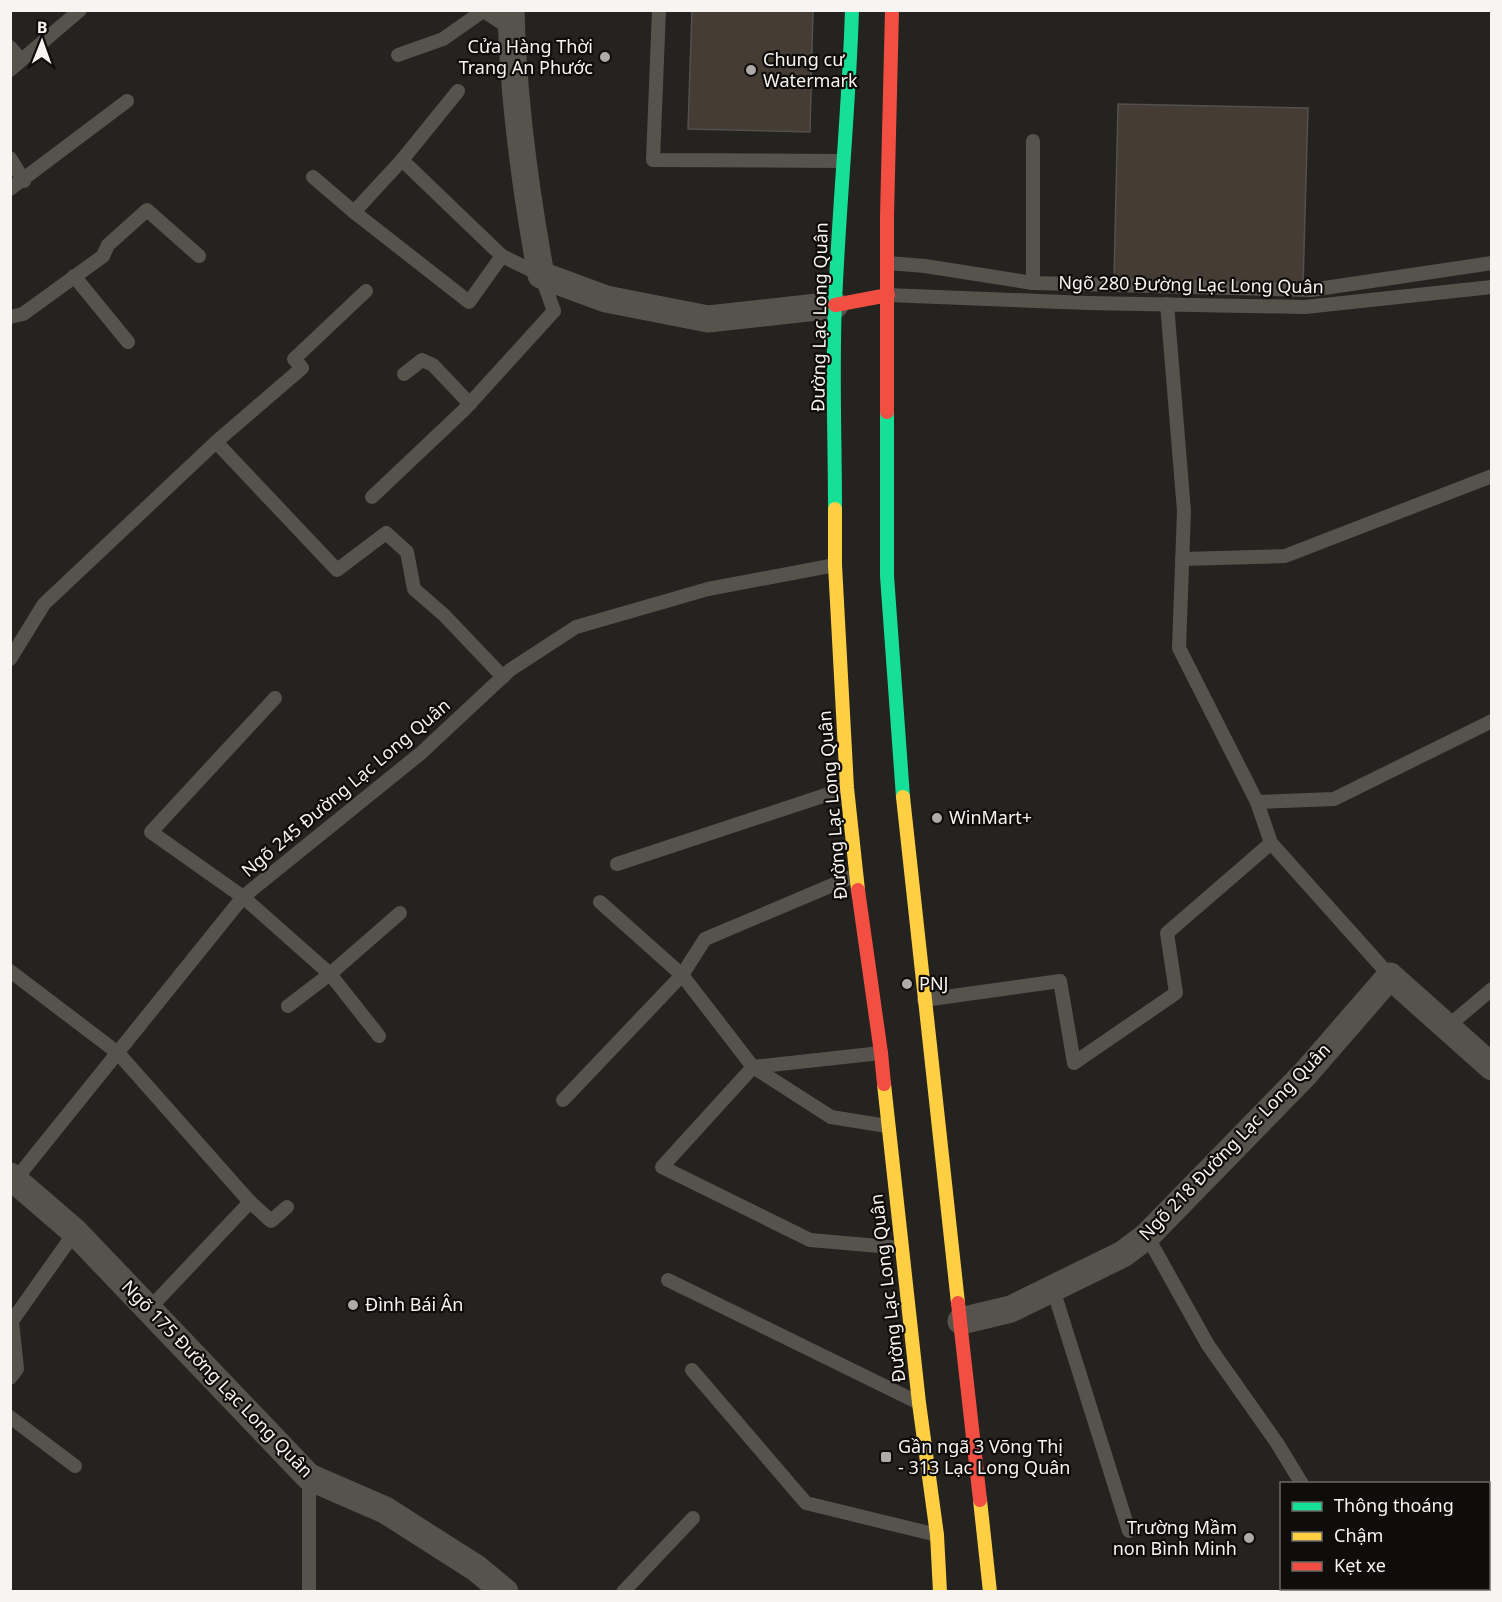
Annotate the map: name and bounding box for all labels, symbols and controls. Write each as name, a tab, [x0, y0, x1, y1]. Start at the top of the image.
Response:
north arrow	[12, 12, 72, 72]
text: B	[37, 16, 48, 38]
place label: Cửa Hàng Thời Trang An Phước	[459, 34, 593, 79]
place label: Chung cư Watermark	[763, 47, 858, 92]
marker: Cửa Hàng Thời Trang An Phước	[598, 50, 612, 64]
marker: Chung cư Watermark	[744, 63, 758, 77]
street label: Đường Lạc Long Quân	[805, 222, 833, 412]
street label: Ngõ 280 Đường Lạc Long Quân	[1058, 270, 1324, 298]
street label: Ngõ 245 Đường Lạc Long Quân	[236, 693, 455, 882]
street label: Đường Lạc Long Quân	[812, 710, 852, 901]
place label: WinMart+	[949, 805, 1032, 829]
marker: WinMart+	[930, 811, 944, 825]
place label: PNJ	[919, 971, 948, 995]
marker: PNJ	[900, 977, 914, 991]
street label: Ngõ 218 Đường Lạc Long Quân	[1133, 1037, 1335, 1245]
street label: Đường Lạc Long Quân	[864, 1193, 910, 1384]
street label: Ngõ 175 Đường Lạc Long Quân	[117, 1274, 319, 1482]
place label: Đình Bái Ân	[365, 1292, 463, 1316]
marker: Đình Bái Ân	[346, 1298, 360, 1312]
place label: Gần ngã 3 Võng Thị - 313 Lạc Long Quân	[898, 1434, 1071, 1479]
marker: Gần ngã 3 Võng Thị - 313 Lạc Long Quân	[879, 1450, 893, 1464]
legend	[1280, 1482, 1490, 1590]
text: Thông thoáng	[1334, 1493, 1454, 1517]
place label: Trường Mầm non Bình Minh	[1113, 1515, 1237, 1560]
text: Chậm	[1334, 1523, 1383, 1547]
marker: Trường Mầm non Bình Minh	[1242, 1531, 1256, 1545]
text: Kẹt xe	[1334, 1553, 1386, 1577]

